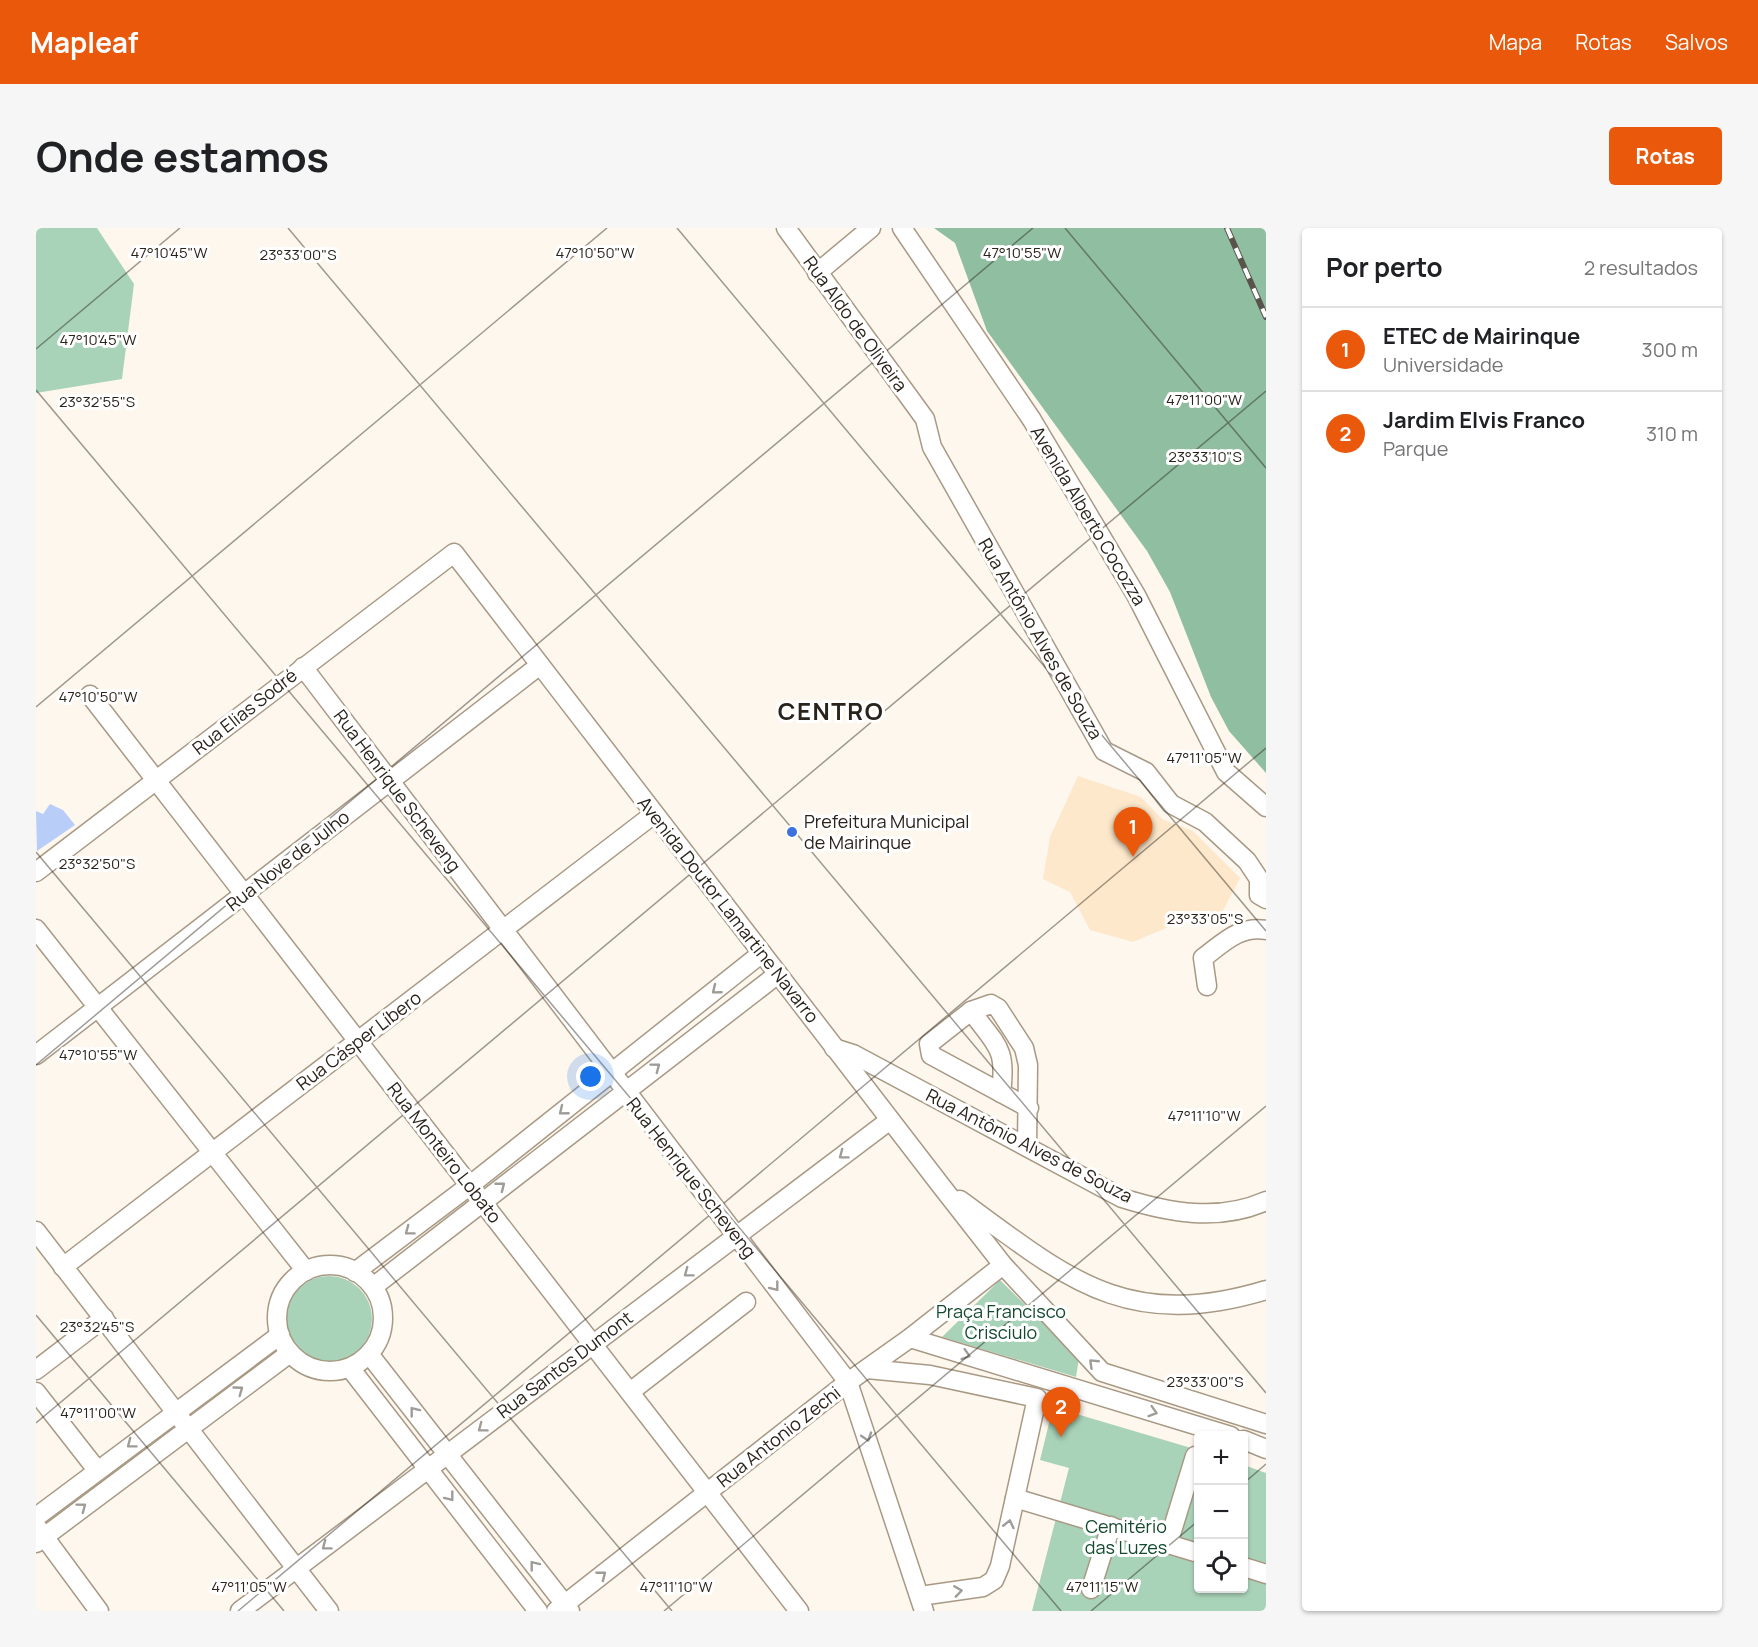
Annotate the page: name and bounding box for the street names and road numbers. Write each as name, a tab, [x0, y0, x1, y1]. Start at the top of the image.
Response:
street label: Rua Aldo de Oliveira	[798, 251, 913, 396]
street label: Avenida Alberto Cocozza	[1026, 421, 1152, 610]
street label: Rua Antônio Alves de Souza	[973, 534, 1108, 743]
street label: Rua Elias Sodré	[187, 663, 302, 760]
street label: Rua Henrique Scheveng	[329, 704, 467, 876]
street label: Avenida Doutor Lamartine Navarro	[633, 791, 825, 1027]
street label: Rua Nove de Julho	[221, 804, 354, 916]
street label: Rua Cásper Líbero	[291, 985, 426, 1095]
street label: Rua Monteiro Lobato	[382, 1077, 507, 1228]
street label: Rua Antônio Alves de Souza	[922, 1083, 1137, 1208]
street label: Rua Henrique Scheveng	[622, 1092, 762, 1263]
street label: Rua Santos Dumont	[492, 1305, 637, 1423]
street label: Rua Antonio Zechi	[712, 1380, 845, 1492]

